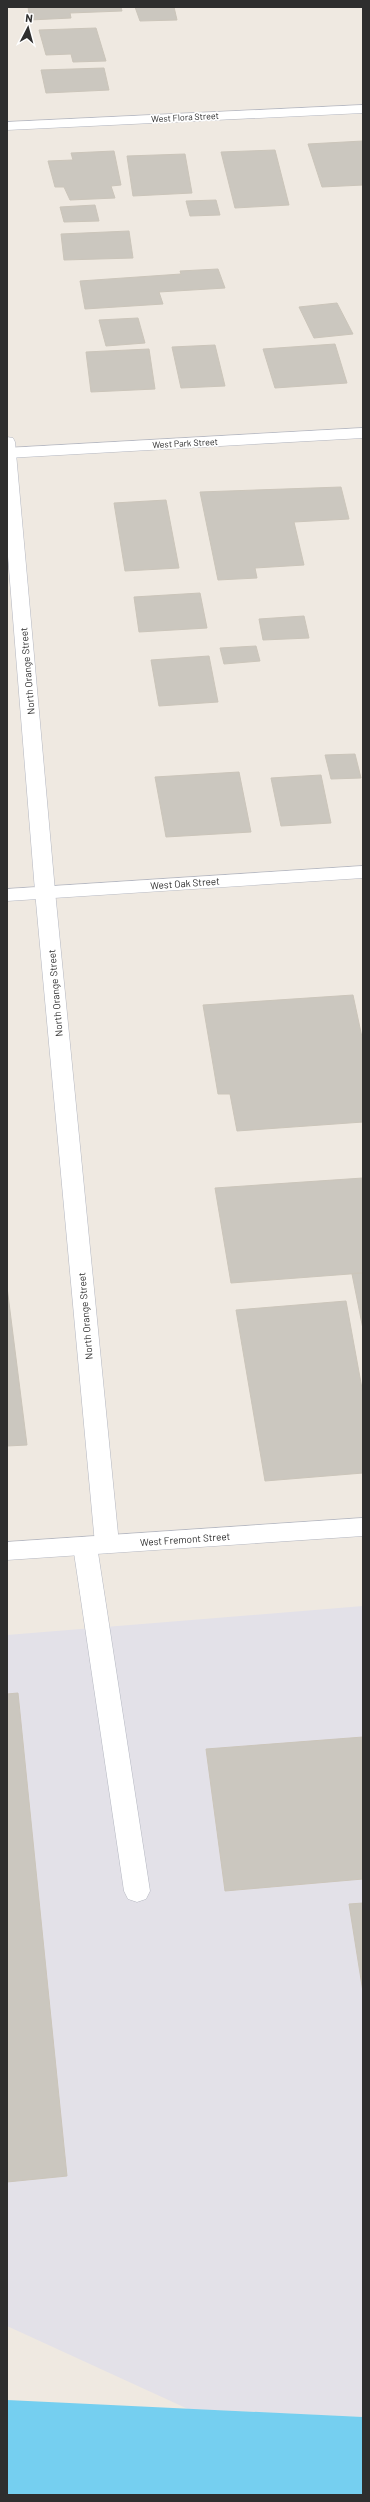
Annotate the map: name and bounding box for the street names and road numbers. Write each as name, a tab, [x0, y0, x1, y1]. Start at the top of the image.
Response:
street label: West Flora Street	[151, 110, 219, 124]
street label: West Park Street	[152, 436, 218, 450]
street label: North Orange Street	[17, 627, 37, 715]
street label: West Oak Street	[150, 875, 220, 891]
street label: North Orange Street	[45, 949, 65, 1037]
street label: North Orange Street	[75, 1272, 95, 1360]
street label: West Fremont Street	[139, 1530, 231, 1548]

